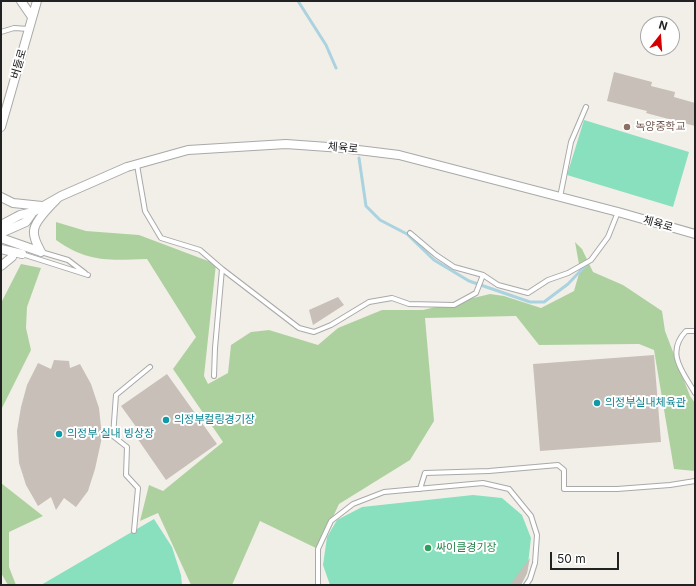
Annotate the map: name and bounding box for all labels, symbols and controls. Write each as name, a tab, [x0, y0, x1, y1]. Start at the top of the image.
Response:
north arrow	[640, 16, 680, 56]
text: N	[657, 18, 669, 33]
street label: 버들로	[8, 48, 30, 80]
place label: 녹양중학교	[635, 120, 686, 134]
marker: 녹양중학교	[622, 122, 632, 132]
street label: 체육로	[327, 140, 359, 156]
street label: 체육로	[642, 213, 674, 235]
place label: 의정부실내체육관	[605, 396, 686, 410]
marker: 의정부실내체육관	[592, 398, 602, 408]
place label: 의정부컬링경기장	[174, 413, 255, 427]
marker: 의정부컬링경기장	[161, 415, 171, 425]
place label: 의정부 실내 빙상장	[67, 427, 154, 441]
marker: 의정부 실내 빙상장	[54, 429, 64, 439]
place label: 싸이클경기장	[436, 541, 497, 555]
marker: 싸이클경기장	[423, 543, 433, 553]
scale bar	[552, 544, 621, 570]
text: 50 m	[557, 551, 586, 566]

